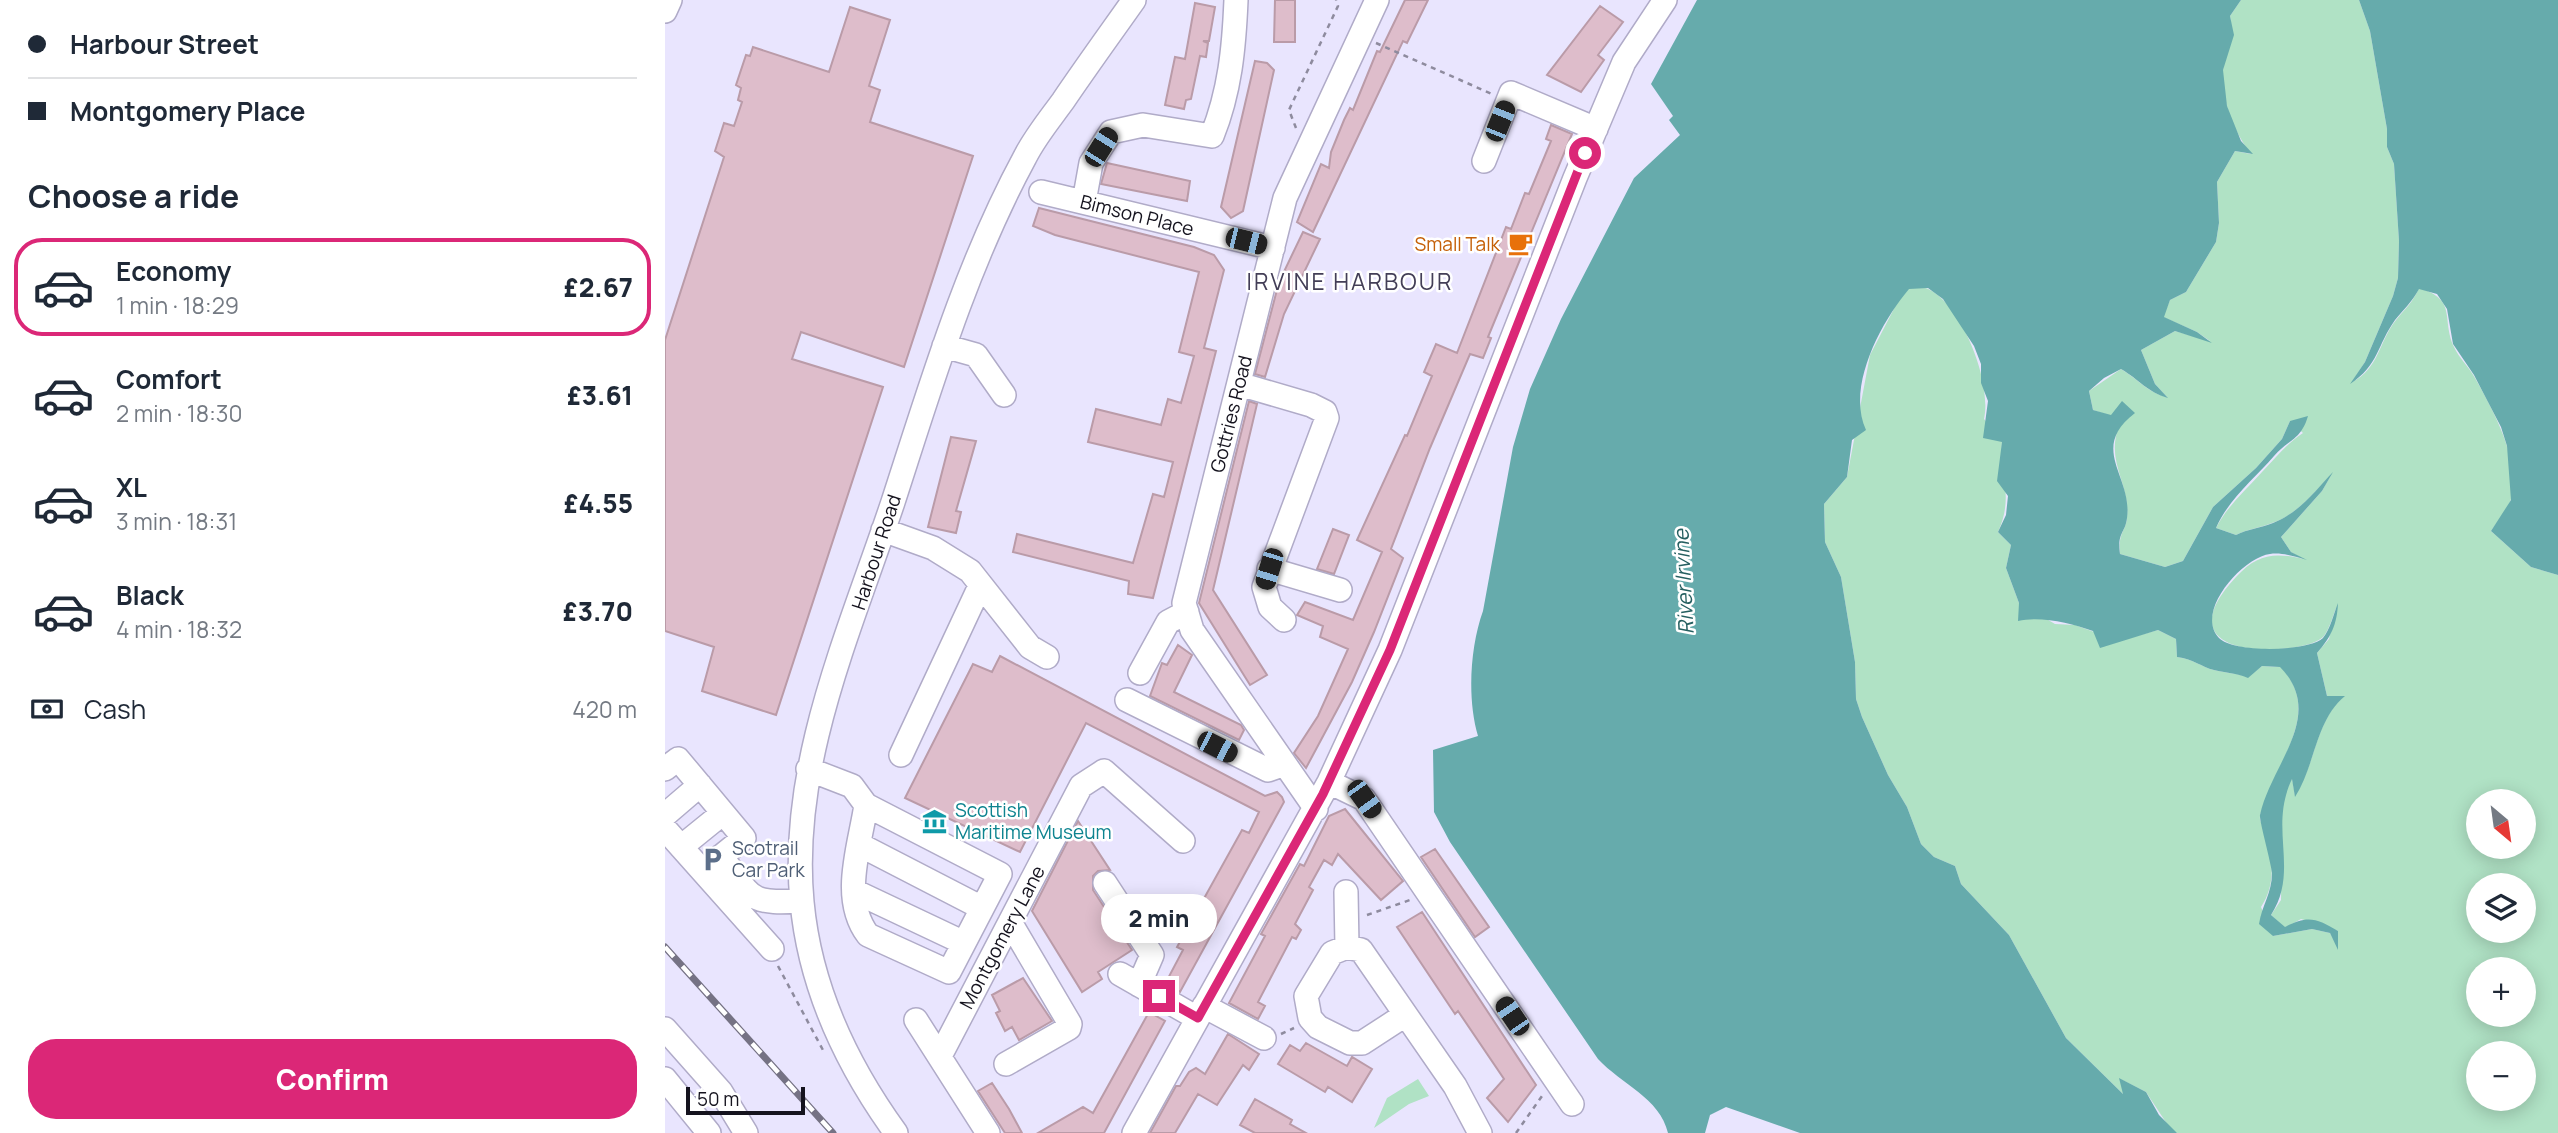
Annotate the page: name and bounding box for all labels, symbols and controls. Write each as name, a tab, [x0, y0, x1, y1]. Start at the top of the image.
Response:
text: Harbour Street	[70, 26, 259, 62]
text: Montgomery Place	[70, 93, 306, 129]
car	[1483, 98, 1518, 144]
car	[1081, 124, 1122, 170]
route start	[1569, 137, 1601, 169]
text: Choose a ride	[28, 174, 239, 218]
street label: Bimson Place	[1077, 188, 1197, 242]
car	[1224, 226, 1269, 256]
cafe icon: Small Talk	[1506, 230, 1534, 258]
place label: Small Talk	[1415, 231, 1501, 257]
text: Economy	[116, 253, 231, 289]
icon: car	[32, 256, 95, 319]
district label: IRVINE HARBOUR	[1247, 265, 1453, 297]
text: £2.67	[564, 269, 633, 305]
text: 1 min · 18:29	[116, 289, 239, 321]
street label: Gottries Road	[1204, 353, 1258, 475]
text: Comfort	[116, 361, 222, 397]
icon: car	[32, 364, 95, 427]
text: £3.61	[567, 377, 633, 413]
text: 2 min · 18:30	[116, 397, 243, 429]
text: XL	[116, 469, 147, 505]
icon: car	[32, 472, 95, 535]
text: £4.55	[564, 485, 633, 521]
street label: Harbour Road	[845, 491, 907, 613]
text: 3 min · 18:31	[116, 505, 237, 537]
water label: River Irvine	[1666, 527, 1700, 635]
car	[1253, 546, 1286, 592]
text: Black	[116, 577, 184, 613]
icon: car	[32, 580, 95, 643]
text: £3.70	[563, 593, 633, 629]
text: 4 min · 18:32	[116, 613, 242, 645]
icon: cash	[28, 690, 66, 728]
text: Cash	[84, 691, 146, 727]
text: 420 m	[572, 693, 637, 725]
car	[1194, 728, 1241, 766]
car	[1344, 776, 1385, 822]
north arrow	[2466, 789, 2536, 859]
map controls	[2466, 789, 2536, 1111]
place label: Scottish Maritime Museum	[955, 797, 1112, 845]
museum icon: Scottish Maritime Museum	[921, 807, 949, 835]
place label: Scotrail Car Park	[732, 835, 805, 883]
parking icon: Scotrail Car Park	[698, 845, 726, 873]
street label: Montgomery Lane	[953, 861, 1051, 1013]
button: layers	[2466, 873, 2536, 943]
callout: 2 min	[1101, 894, 1217, 944]
text: 2 min	[1129, 902, 1190, 934]
button: +	[2466, 957, 2536, 1027]
route end	[1143, 980, 1175, 1012]
car	[1492, 993, 1533, 1039]
button: Confirm	[28, 1039, 637, 1119]
button: −	[2466, 1041, 2536, 1111]
scale bar	[686, 1084, 805, 1116]
text: 50 m	[697, 1086, 739, 1112]

